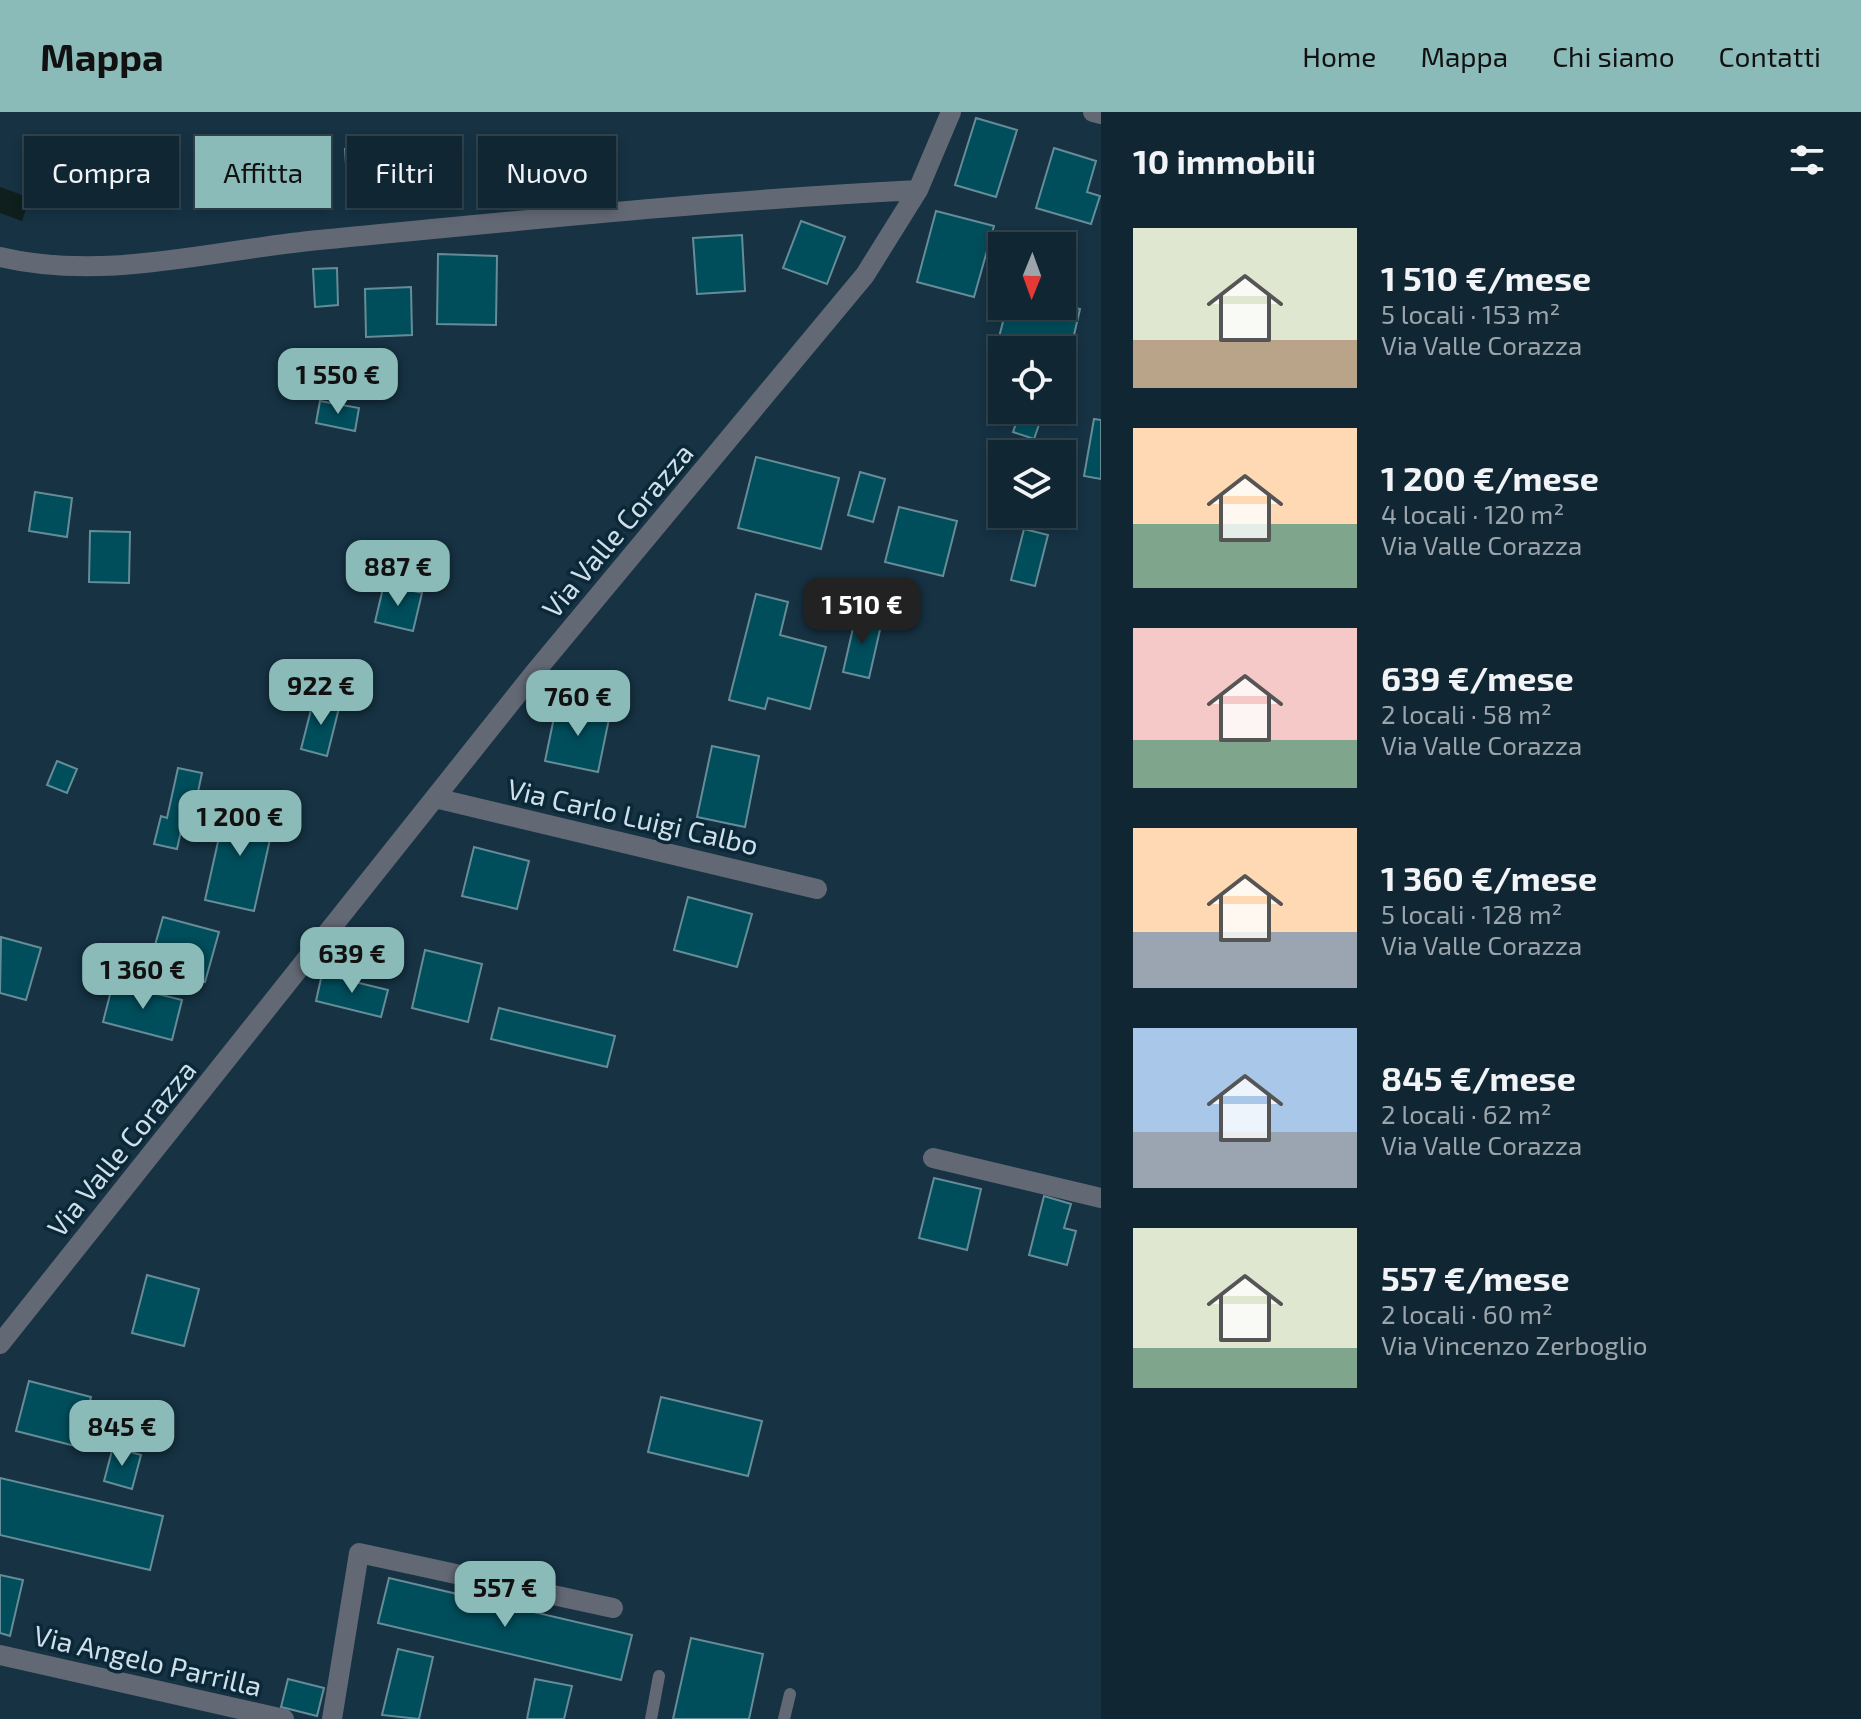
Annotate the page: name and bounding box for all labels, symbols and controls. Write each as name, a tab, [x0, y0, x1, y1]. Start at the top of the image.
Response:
text: Mappa	[40, 33, 164, 79]
text: Home	[1302, 39, 1376, 73]
text: Mappa	[1420, 39, 1508, 73]
text: Chi siamo	[1552, 39, 1675, 73]
text: Contatti	[1719, 39, 1821, 73]
chip: Compra	[24, 136, 179, 208]
chip: Affitta	[195, 136, 331, 208]
chip: Filtri	[347, 136, 462, 208]
chip: Nuovo	[478, 136, 616, 208]
icon: filters	[1785, 138, 1829, 182]
text: 10 immobili	[1133, 140, 1316, 181]
north arrow	[988, 232, 1076, 320]
map controls	[988, 232, 1076, 528]
text: 1 510 €/mese	[1381, 257, 1591, 298]
icon: home	[1197, 260, 1293, 356]
text: 5 locali · 153 m²	[1381, 298, 1560, 329]
text: Via Valle Corazza	[1381, 329, 1582, 360]
button: locate	[988, 336, 1076, 424]
pin: 1 550 €	[264, 348, 412, 416]
text: 1 550 €	[296, 358, 380, 389]
street label: Via Valle Corazza	[534, 436, 700, 624]
button: layers	[988, 440, 1076, 528]
text: 1 200 €/mese	[1381, 457, 1599, 498]
icon: home	[1197, 460, 1293, 556]
text: 4 locali · 120 m²	[1381, 498, 1564, 529]
text: Via Valle Corazza	[1381, 529, 1582, 560]
pin: 887 €	[342, 540, 454, 608]
text: 887 €	[364, 550, 432, 581]
pin: 1 510 €	[788, 578, 936, 646]
text: 1 510 €	[821, 588, 903, 619]
text: 639 €/mese	[1381, 657, 1574, 698]
pin: 922 €	[265, 659, 377, 727]
icon: home	[1197, 660, 1293, 756]
text: 922 €	[287, 669, 355, 700]
pin: 760 €	[522, 670, 634, 738]
text: 760 €	[544, 680, 612, 711]
text: 2 locali · 58 m²	[1381, 698, 1552, 729]
text: Via Valle Corazza	[1381, 729, 1582, 760]
street label: Via Carlo Luigi Calbo	[504, 771, 762, 861]
pin: 1 200 €	[166, 790, 314, 858]
text: 1 200 €	[196, 800, 284, 831]
text: 1 360 €/mese	[1381, 857, 1597, 898]
icon: home	[1197, 860, 1293, 956]
text: 5 locali · 128 m²	[1381, 898, 1562, 929]
pin: 639 €	[296, 927, 408, 995]
text: Via Valle Corazza	[1381, 929, 1582, 960]
text: 639 €	[318, 937, 386, 968]
pin: 1 360 €	[69, 943, 217, 1011]
text: 1 360 €	[100, 953, 186, 984]
street label: Via Valle Corazza	[40, 1053, 202, 1243]
text: 845 €/mese	[1381, 1057, 1576, 1098]
icon: home	[1197, 1060, 1293, 1156]
text: 2 locali · 62 m²	[1381, 1098, 1552, 1129]
text: Via Valle Corazza	[1381, 1129, 1582, 1160]
text: 557 €/mese	[1381, 1257, 1570, 1298]
icon: home	[1197, 1260, 1293, 1356]
text: 2 locali · 60 m²	[1381, 1298, 1553, 1329]
text: Via Vincenzo Zerboglio	[1381, 1329, 1648, 1360]
pin: 845 €	[66, 1400, 178, 1468]
text: 845 €	[87, 1410, 157, 1441]
pin: 557 €	[449, 1561, 561, 1629]
text: 557 €	[473, 1571, 537, 1602]
street label: Via Angelo Parrilla	[31, 1617, 265, 1703]

